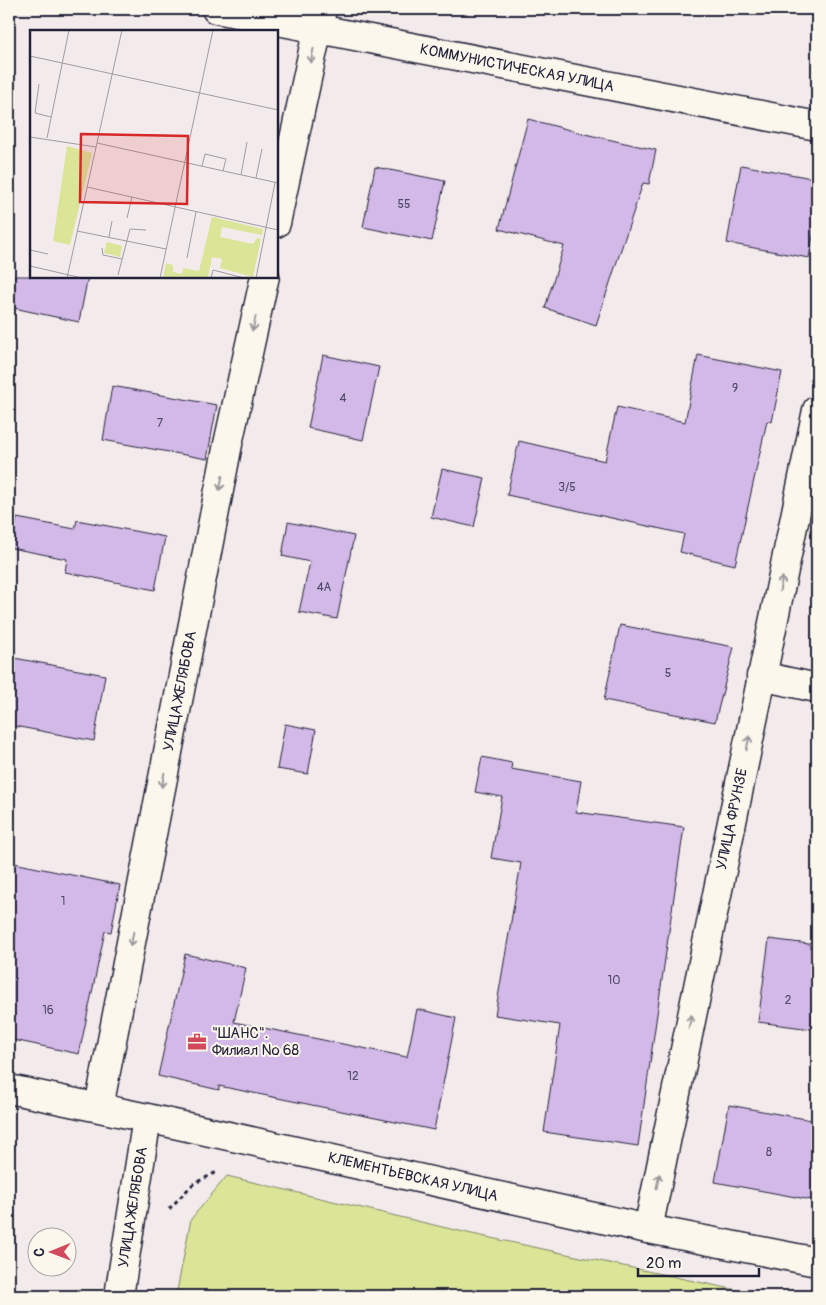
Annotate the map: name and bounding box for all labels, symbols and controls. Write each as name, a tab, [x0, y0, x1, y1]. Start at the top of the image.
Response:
inset map	[30, 30, 278, 278]
street label: КОММУНИСТИЧЕСКАЯ УЛИЦА	[418, 40, 616, 96]
one-way arrow	[307, 48, 317, 64]
house number: 55	[397, 197, 411, 212]
one-way arrow	[249, 315, 258, 331]
house number: 9	[732, 381, 738, 396]
house number: 4	[340, 391, 347, 406]
house number: 7	[157, 416, 164, 431]
one-way arrow	[215, 474, 225, 490]
house number: 3/5	[558, 480, 576, 495]
one-way arrow	[777, 576, 786, 592]
house number: 4А	[317, 580, 332, 595]
street label: УЛИЦА ЖЕЛЯБОВА	[159, 629, 201, 753]
house number: 5	[665, 666, 671, 681]
one-way arrow	[743, 735, 753, 751]
street label: УЛИЦА ФРУНЗЕ	[712, 766, 752, 872]
one-way arrow	[158, 771, 167, 787]
house number: 1	[61, 894, 65, 909]
one-way arrow	[127, 931, 136, 947]
house number: 10	[608, 973, 620, 988]
house number: 2	[785, 993, 792, 1008]
house number: 16	[42, 1003, 54, 1018]
one-way arrow	[686, 1014, 696, 1030]
place label: "ШАНС". Филиал № 68	[212, 1024, 300, 1060]
office icon: "ШАНС". Филиал № 68	[186, 1031, 208, 1053]
house number: 12	[347, 1069, 359, 1084]
street label: УЛИЦА ЖЕЛЯБОВА	[114, 1145, 152, 1269]
house number: 8	[766, 1145, 772, 1160]
street label: КЛЕМЕНТЬЕВСКАЯ УЛИЦА	[326, 1148, 500, 1206]
one-way arrow	[653, 1174, 663, 1190]
north arrow	[28, 1228, 78, 1278]
scale bar	[638, 1245, 760, 1277]
text: С	[31, 1247, 48, 1257]
text: 20 m	[646, 1254, 681, 1273]

